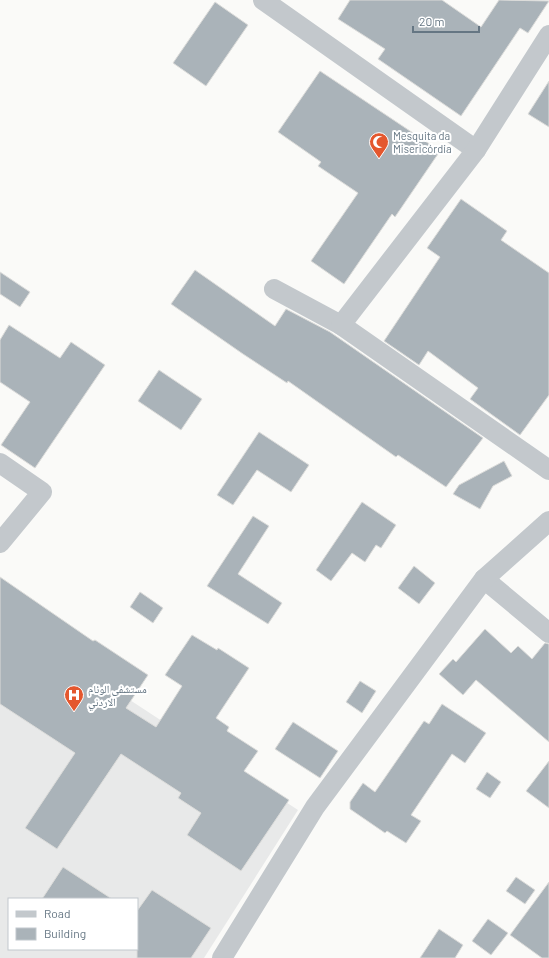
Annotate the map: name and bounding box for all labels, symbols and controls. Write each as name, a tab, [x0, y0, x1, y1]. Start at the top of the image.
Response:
scale bar	[413, 8, 479, 34]
text: 20 m	[419, 14, 445, 28]
place label: Mesquita da Misericórdia	[393, 129, 452, 155]
mosque icon: Mesquita da Misericórdia	[368, 131, 390, 159]
place label: مستشفى الوئام الاردني	[88, 682, 147, 711]
hospital icon: مستشفى الوئام الاردني	[63, 684, 85, 712]
legend	[8, 898, 138, 950]
text: Road	[44, 906, 71, 920]
text: Building	[44, 926, 86, 940]

